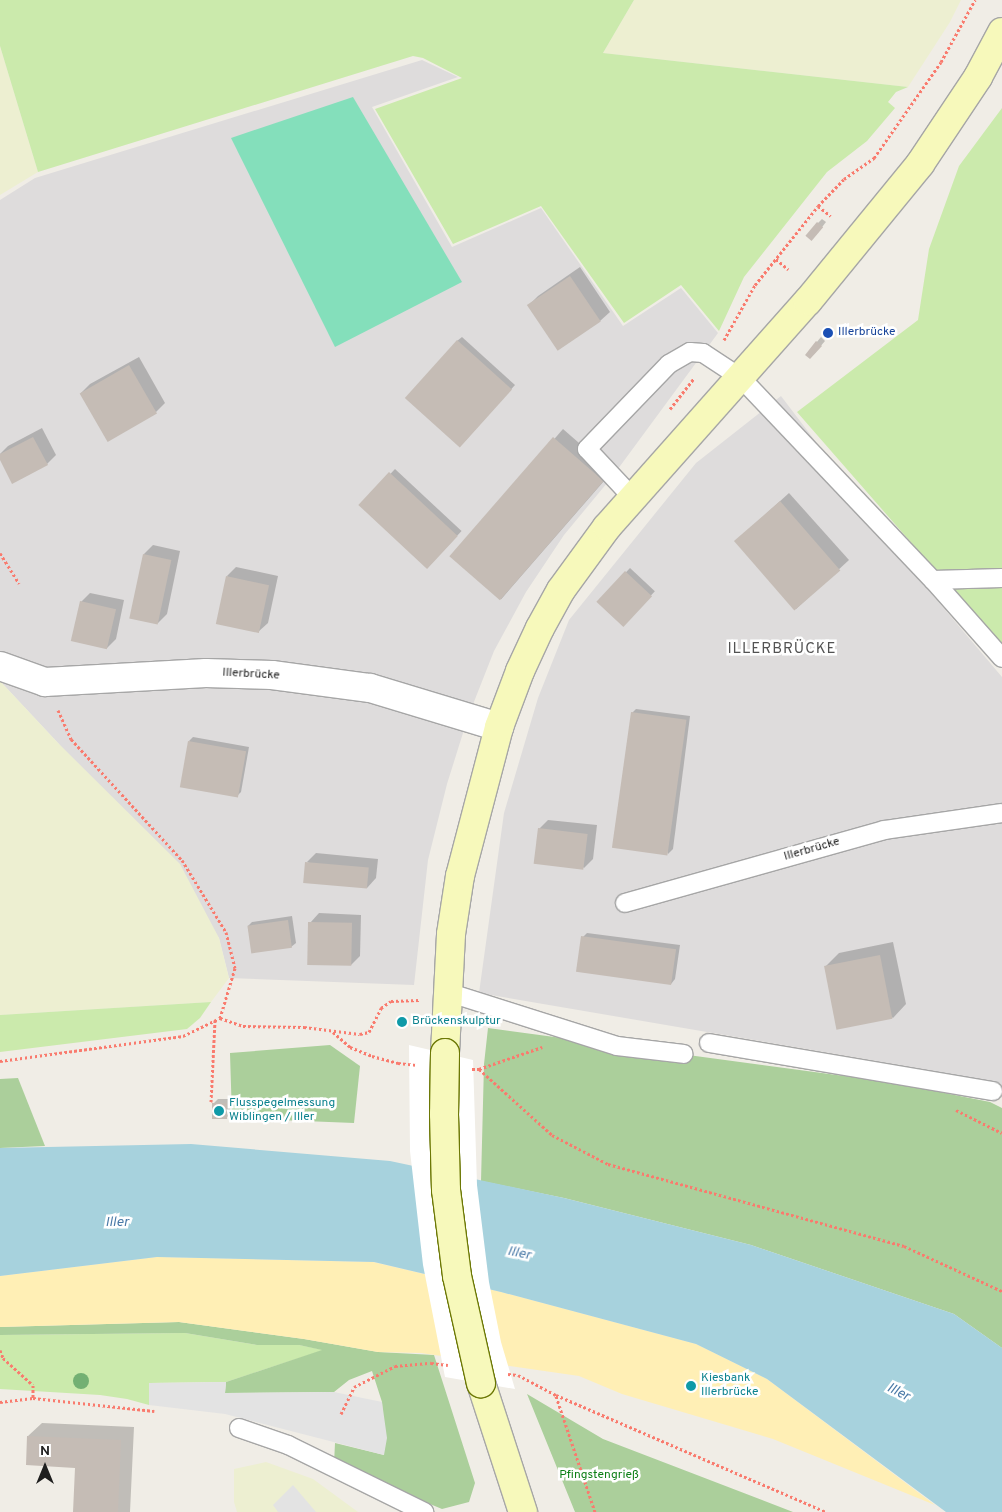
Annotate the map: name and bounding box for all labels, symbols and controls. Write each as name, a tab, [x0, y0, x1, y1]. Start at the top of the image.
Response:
place label: Illerbrücke	[838, 326, 895, 340]
marker: Illerbrücke	[822, 327, 834, 339]
district label: ILLERBRÜCKE	[726, 641, 838, 659]
street label: Illerbrücke	[222, 666, 280, 684]
street label: Illerbrücke	[782, 835, 842, 865]
place label: Brückenskulptur	[412, 1015, 501, 1029]
marker: Brückenskulptur	[396, 1016, 408, 1028]
place label: Flusspegelmessung Wiblingen / Iller	[229, 1097, 335, 1125]
marker: Flusspegelmessung Wiblingen / Iller	[213, 1105, 225, 1117]
water label: Iller	[105, 1215, 129, 1231]
water label: Iller	[506, 1243, 532, 1265]
place label: Kiesbank Illerbrücke	[701, 1372, 758, 1400]
marker: Kiesbank Illerbrücke	[685, 1380, 697, 1392]
water label: Iller	[884, 1380, 912, 1406]
north arrow	[20, 1442, 70, 1492]
text: N	[40, 1443, 50, 1460]
park label: Pfingstengrieß	[559, 1469, 639, 1483]

